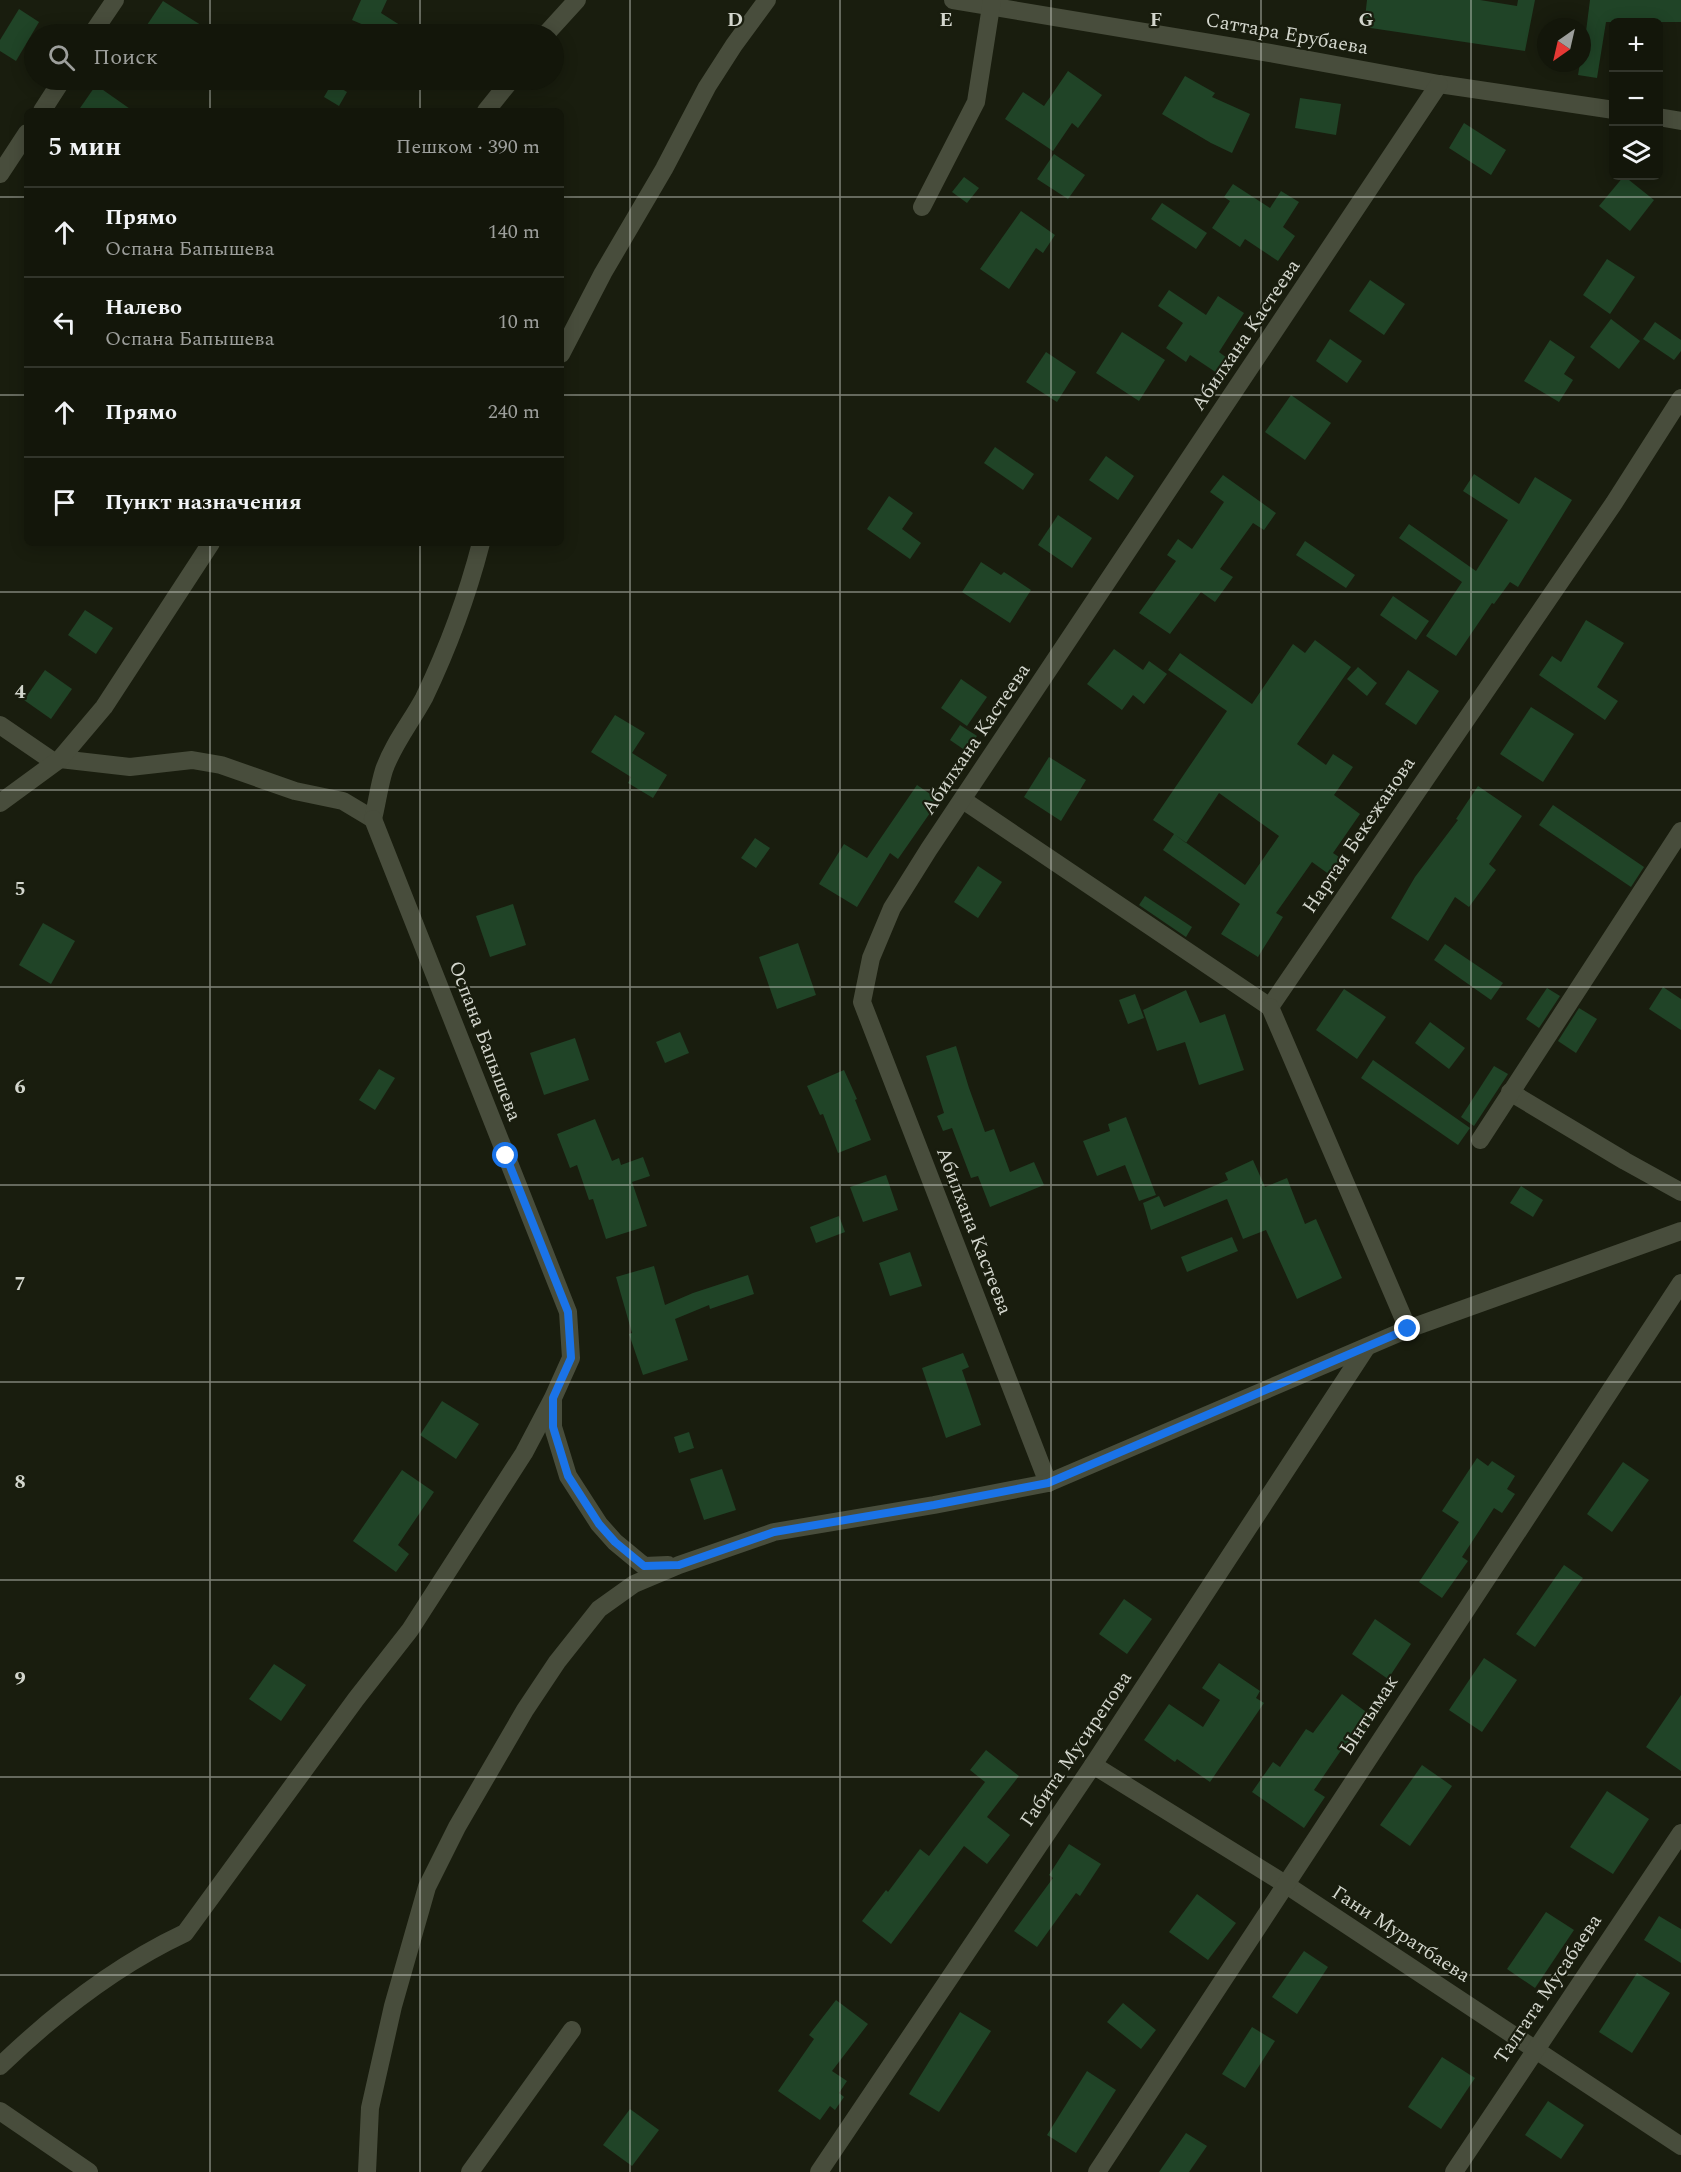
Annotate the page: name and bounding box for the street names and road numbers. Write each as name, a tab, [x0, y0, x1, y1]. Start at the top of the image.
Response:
street label: Саттара Ерубаева	[1203, 5, 1371, 63]
street label: Абилхана Кастеева	[1184, 253, 1308, 417]
street label: Абилхана Кастеева	[914, 657, 1038, 821]
street label: Нартая Бекежанова	[1295, 750, 1423, 920]
street label: Оспана Бапышева	[441, 956, 529, 1126]
street label: Абилхана Кастеева	[928, 1143, 1020, 1319]
street label: Габита Мусирепова	[1013, 1665, 1140, 1833]
street label: Ынтымак	[1332, 1669, 1406, 1761]
street label: Гани Муратбаева	[1326, 1878, 1476, 1990]
street label: Талгата Мусабаева	[1486, 1908, 1610, 2070]

